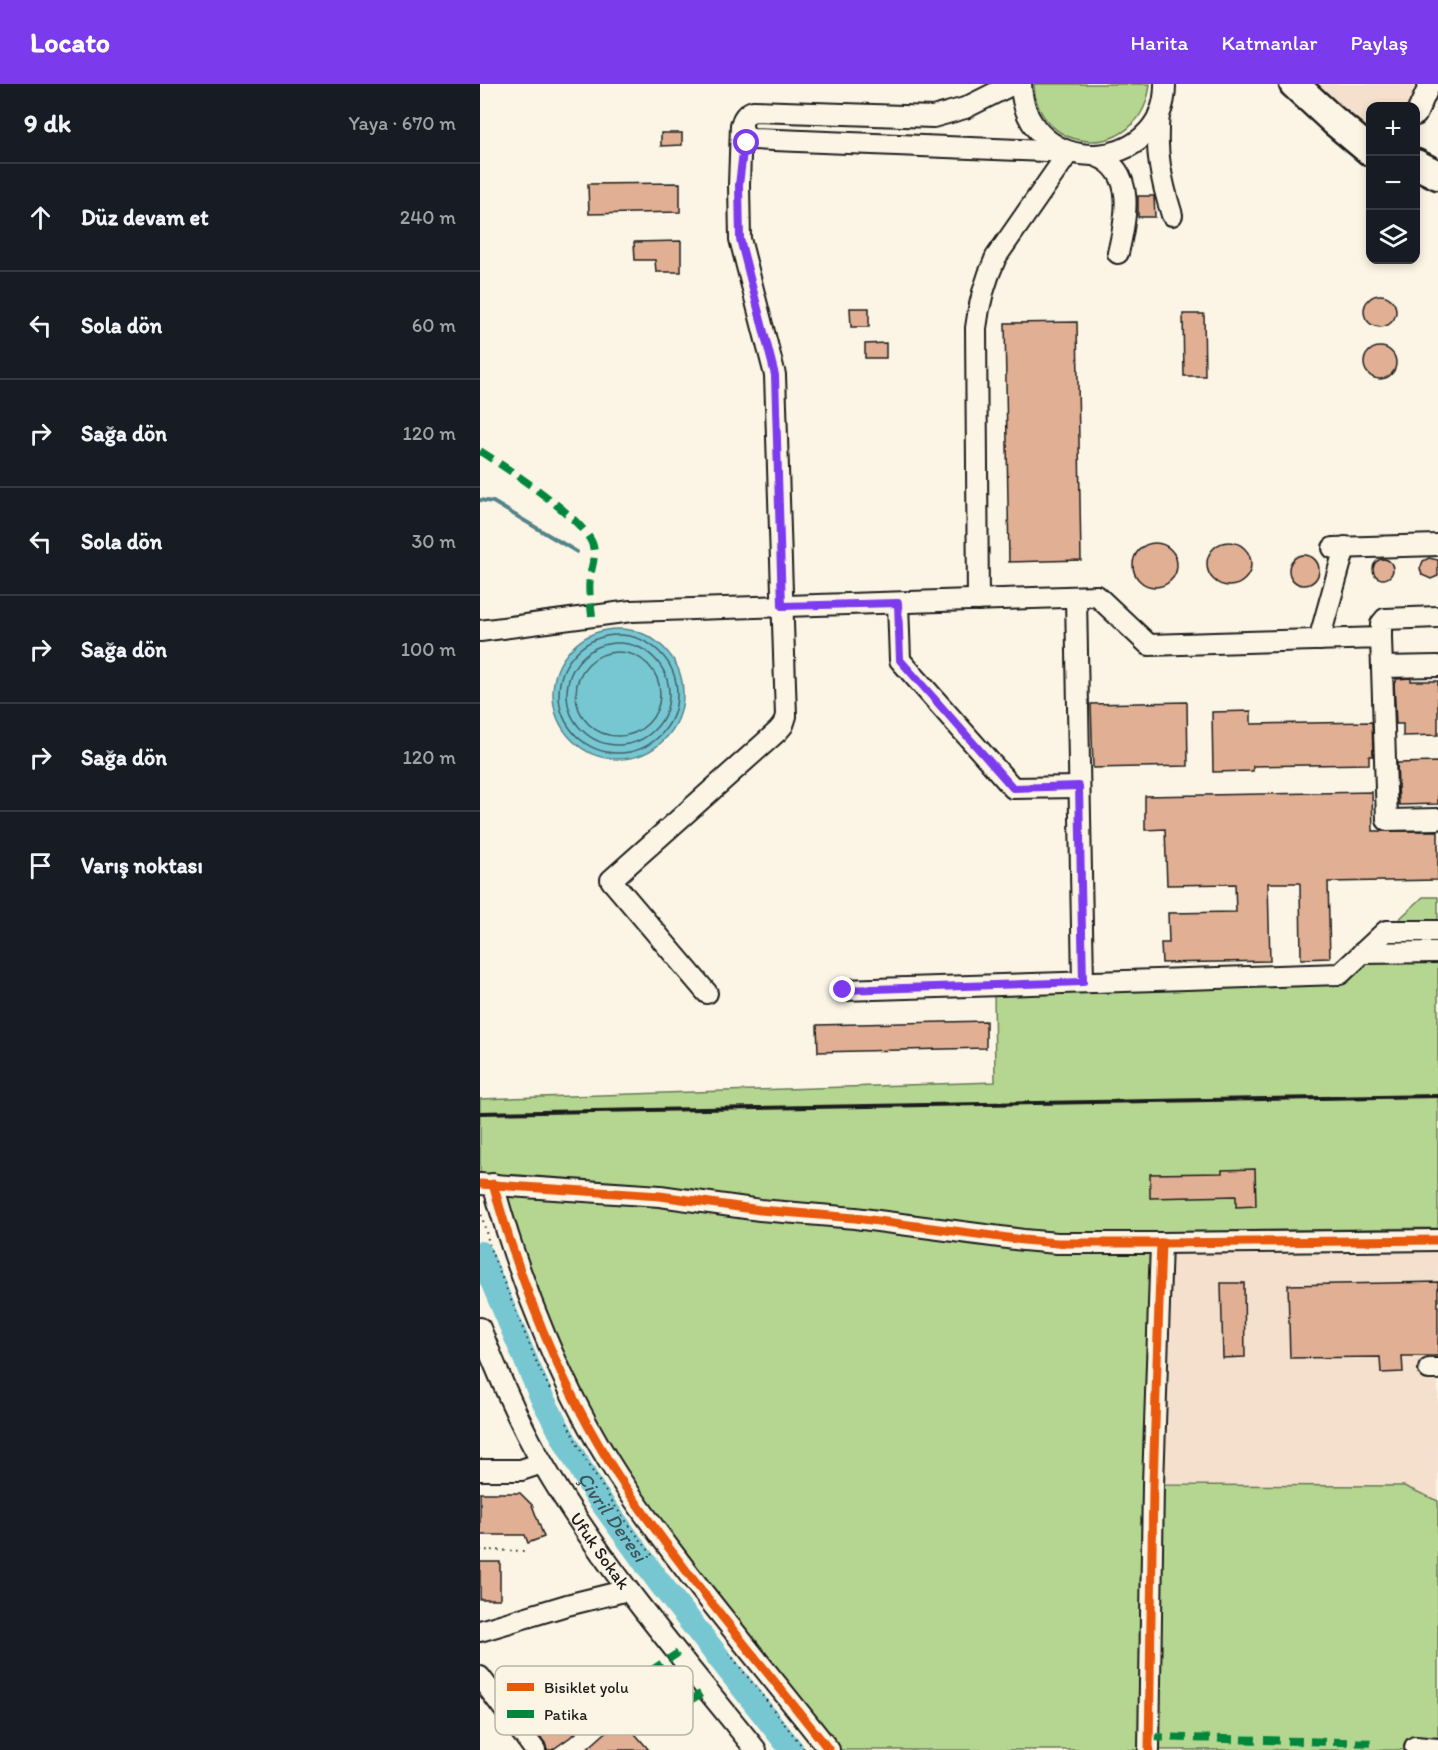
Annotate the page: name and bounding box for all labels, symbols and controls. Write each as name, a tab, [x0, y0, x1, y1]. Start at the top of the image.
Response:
text: Locato	[30, 25, 110, 59]
text: Harita	[1130, 30, 1188, 55]
text: Katmanlar	[1221, 30, 1317, 55]
text: Paylaş	[1350, 30, 1408, 55]
map controls	[1366, 102, 1420, 264]
button: +	[1366, 102, 1420, 156]
text: 9 dk	[24, 107, 71, 139]
text: Yaya · 670 m	[349, 111, 456, 135]
route start	[733, 129, 759, 155]
button: −	[1366, 156, 1420, 210]
icon: ahead	[24, 201, 57, 234]
text: Düz devam et	[81, 204, 208, 231]
text: 240 m	[400, 205, 456, 229]
button: layers	[1366, 210, 1420, 264]
icon: left	[24, 309, 57, 342]
text: Sola dön	[81, 312, 162, 339]
text: 60 m	[412, 313, 456, 337]
icon: right	[24, 417, 57, 450]
text: Sağa dön	[81, 420, 167, 447]
text: 120 m	[403, 421, 456, 445]
icon: left	[24, 525, 57, 558]
text: Sola dön	[81, 528, 162, 555]
text: 30 m	[411, 529, 456, 553]
icon: right	[24, 633, 57, 666]
text: Sağa dön	[81, 636, 167, 663]
text: 100 m	[401, 637, 456, 661]
icon: right	[24, 741, 57, 774]
text: Sağa dön	[81, 744, 167, 771]
text: 120 m	[403, 745, 456, 769]
icon: arrive	[24, 849, 57, 882]
text: Varış noktası	[81, 852, 203, 879]
route end	[829, 976, 855, 1002]
water label: Çivril Deresi	[573, 1467, 653, 1568]
street label: Ufuk Sokak	[565, 1508, 635, 1594]
legend	[495, 1666, 693, 1735]
text: Bisiklet yolu	[544, 1678, 629, 1697]
text: Patika	[544, 1705, 588, 1724]

